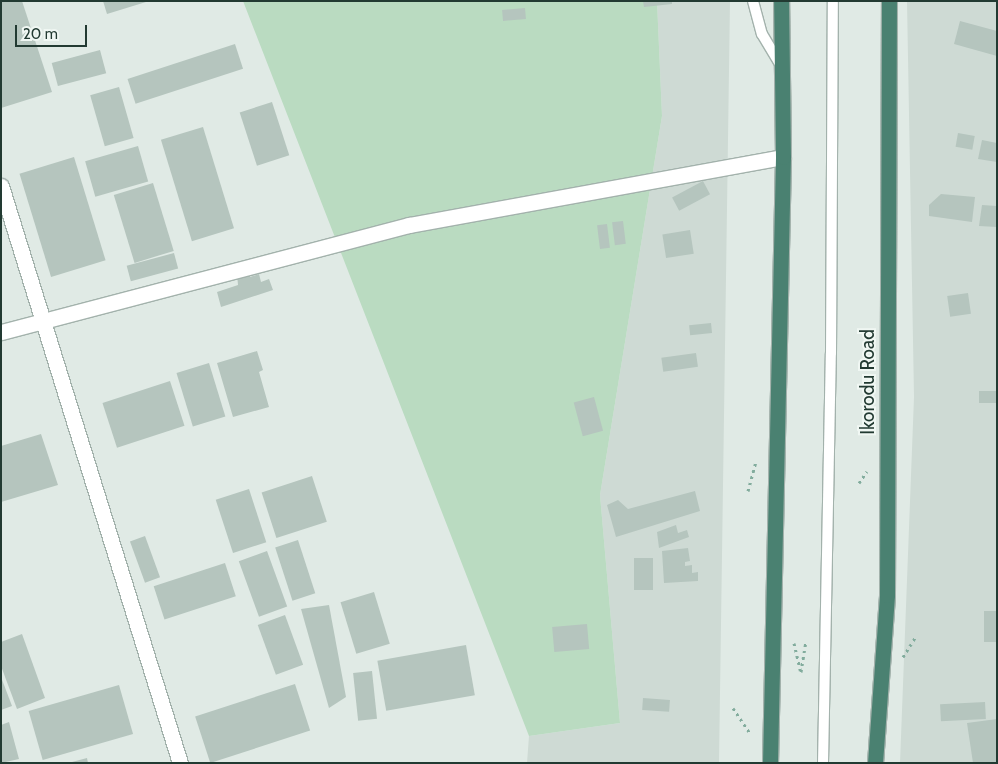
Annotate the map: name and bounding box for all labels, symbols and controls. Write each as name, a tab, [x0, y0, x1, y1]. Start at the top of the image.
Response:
scale bar	[18, 15, 90, 47]
text: 20 m	[23, 25, 58, 43]
street label: Ikorodu Road	[857, 329, 879, 435]

